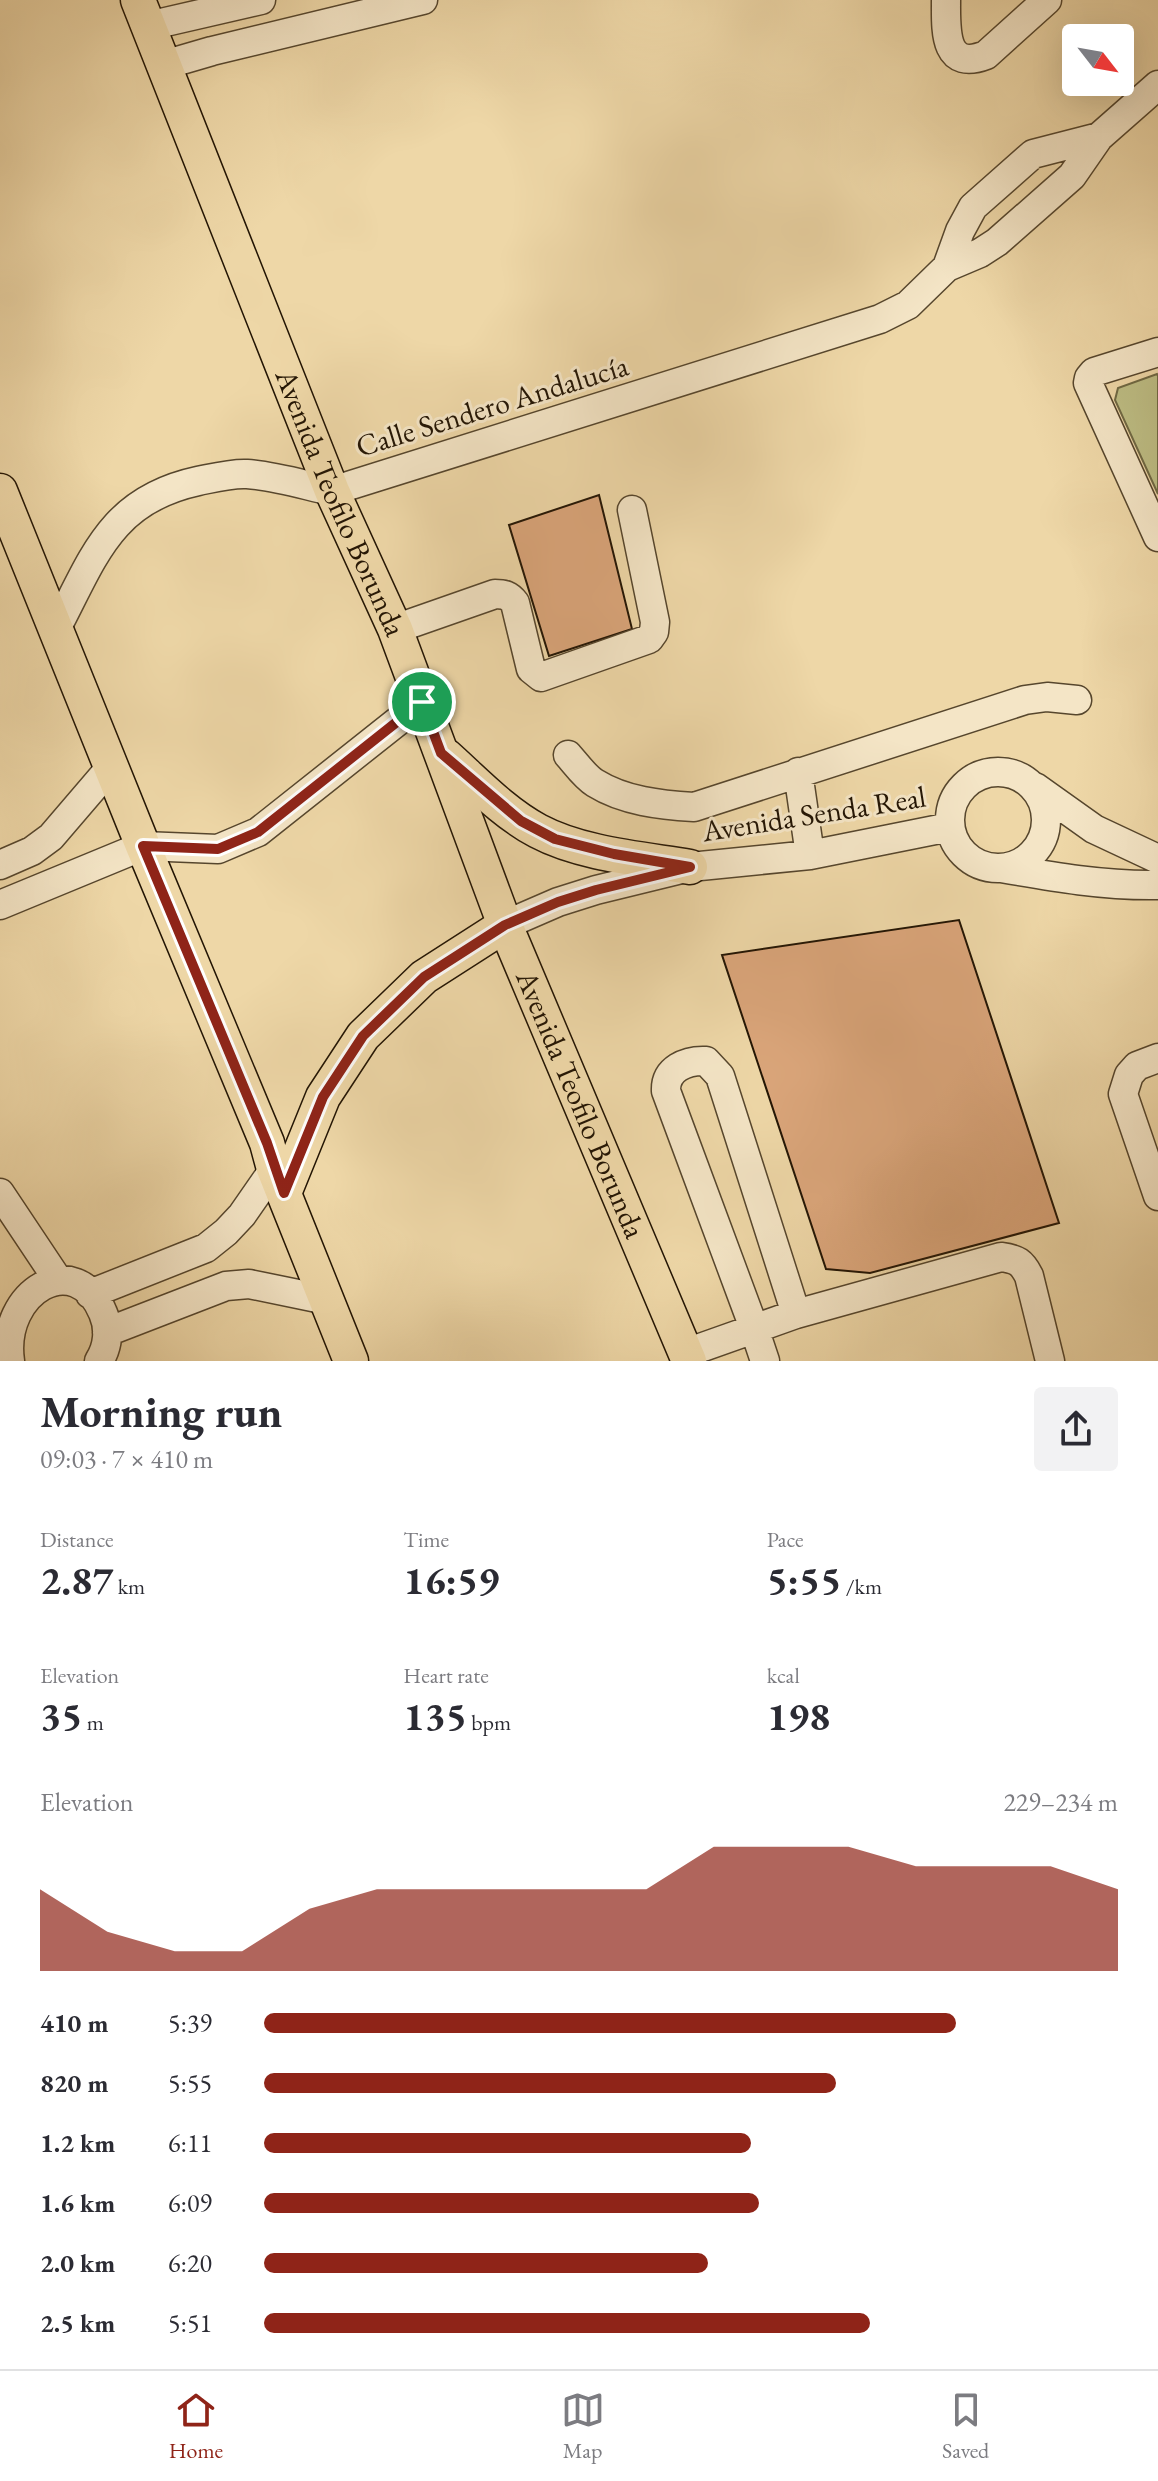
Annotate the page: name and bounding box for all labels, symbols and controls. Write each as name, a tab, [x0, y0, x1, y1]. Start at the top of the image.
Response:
north arrow	[1062, 24, 1134, 96]
map controls	[1062, 24, 1134, 96]
street label: Calle Sendero Andalucía	[351, 346, 633, 466]
street label: Avenida Teofilo Borunda	[266, 362, 416, 641]
pin	[388, 668, 456, 736]
icon: arrive	[400, 680, 444, 724]
street label: Avenida Senda Real	[698, 777, 929, 851]
street label: Avenida Teofilo Borunda	[507, 963, 655, 1244]
text: Morning run	[40, 1383, 282, 1440]
button: share	[1034, 1387, 1118, 1471]
text: 09:03 · 7 × 410 m	[40, 1442, 213, 1476]
text: Distance	[40, 1525, 113, 1554]
text: Time	[403, 1525, 449, 1554]
text: Pace	[767, 1525, 804, 1554]
text: 2.87	[40, 1554, 113, 1606]
text: 16:59	[403, 1554, 499, 1606]
text: 5:55	[767, 1554, 841, 1606]
text: km	[113, 1572, 145, 1601]
text: /km	[841, 1572, 882, 1601]
text: Elevation	[40, 1661, 119, 1690]
text: Heart rate	[403, 1661, 489, 1690]
text: kcal	[767, 1661, 800, 1690]
text: 35	[40, 1690, 82, 1742]
text: 135	[403, 1690, 467, 1742]
text: 198	[767, 1690, 830, 1742]
text: m	[82, 1708, 104, 1737]
text: bpm	[467, 1708, 511, 1737]
text: Elevation	[40, 1785, 134, 1819]
text: 229–234 m	[1003, 1785, 1118, 1819]
text: 410 m	[40, 2006, 108, 2040]
text: 5:39	[168, 2006, 212, 2040]
text: 820 m	[40, 2066, 108, 2100]
text: 5:55	[168, 2066, 212, 2100]
text: 1.2 km	[40, 2126, 115, 2160]
text: 6:11	[168, 2126, 212, 2160]
text: 1.6 km	[40, 2186, 115, 2220]
text: 6:09	[168, 2186, 212, 2220]
text: 2.0 km	[40, 2246, 115, 2280]
text: 6:20	[168, 2246, 212, 2280]
text: 2.5 km	[40, 2306, 115, 2340]
text: 5:51	[168, 2306, 212, 2340]
tab: Home	[169, 2388, 223, 2465]
tab: Map	[561, 2388, 605, 2465]
tab: Saved	[942, 2388, 989, 2465]

